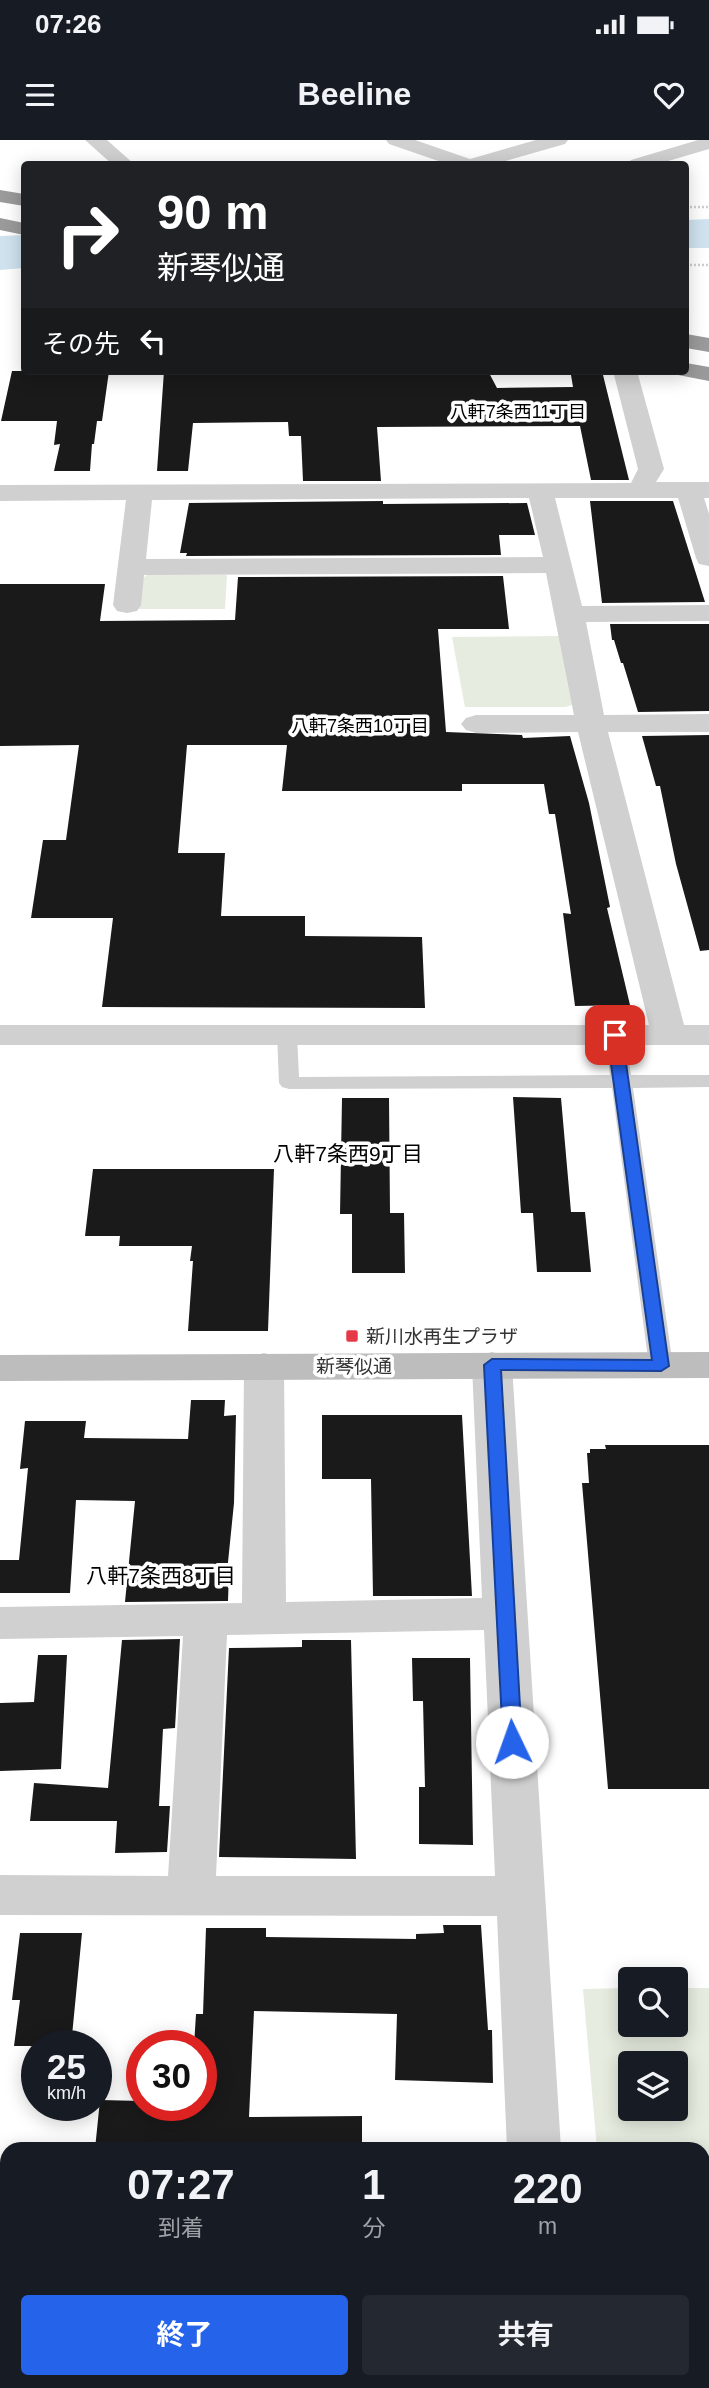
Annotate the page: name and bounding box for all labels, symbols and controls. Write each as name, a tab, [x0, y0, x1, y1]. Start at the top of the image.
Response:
text: 07:26	[35, 9, 102, 39]
icon: menu	[21, 76, 59, 114]
text: Beeline	[298, 76, 411, 112]
icon: heart	[650, 76, 688, 114]
text: 90 m	[157, 185, 269, 239]
icon: right	[42, 189, 133, 280]
text: 新琴似通	[157, 250, 285, 286]
icon: left	[134, 322, 172, 360]
text: その先	[42, 329, 120, 359]
district label: 八軒7条西11丁目	[450, 402, 586, 422]
district label: 八軒7条西10丁目	[291, 716, 429, 736]
pin	[585, 1005, 645, 1065]
icon: arrive	[596, 1016, 634, 1054]
district label: 八軒7条西9丁目	[273, 1142, 423, 1165]
place label: 新川水再生プラザ	[366, 1326, 518, 1347]
marker: 新川水再生プラザ	[344, 1328, 360, 1344]
street label: 新琴似通	[316, 1356, 392, 1377]
district label: 八軒7条西8丁目	[86, 1564, 236, 1587]
position arrow	[475, 1705, 549, 1779]
map controls	[618, 1967, 688, 2121]
button: search	[618, 1967, 688, 2037]
speed limit sign: 30	[126, 2030, 217, 2121]
text: 25	[47, 2047, 86, 2086]
button: layers	[618, 2051, 688, 2121]
text: km/h	[47, 2083, 86, 2103]
text: 07:27	[127, 2161, 235, 2208]
text: 1	[362, 2161, 385, 2208]
text: 220	[513, 2165, 583, 2212]
text: m	[538, 2213, 557, 2239]
text: 到着	[158, 2215, 204, 2241]
text: 分	[362, 2215, 385, 2241]
button: 終了	[21, 2295, 348, 2375]
button: 共有	[362, 2295, 689, 2375]

